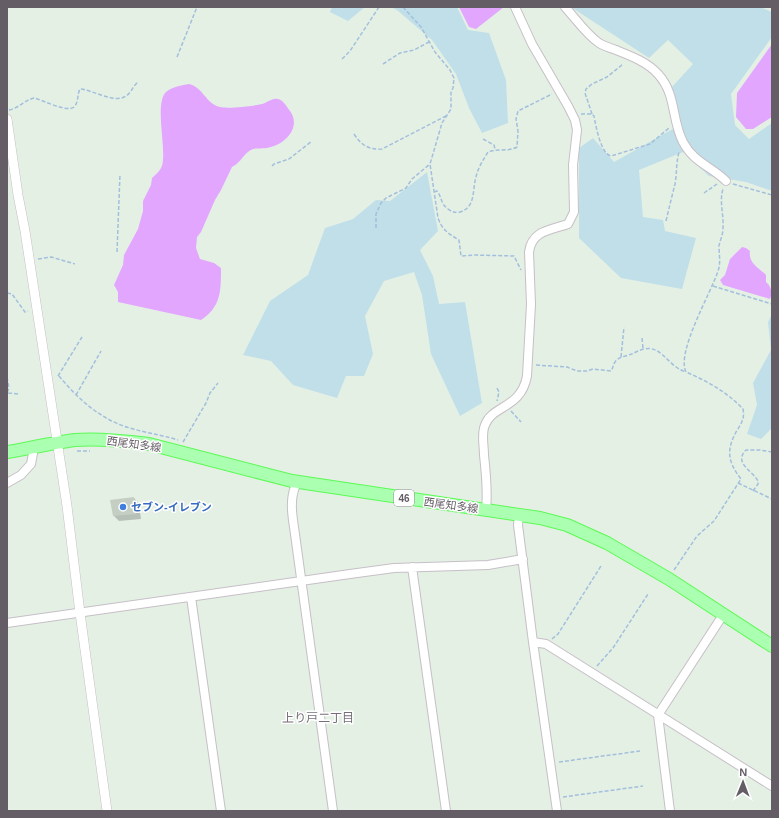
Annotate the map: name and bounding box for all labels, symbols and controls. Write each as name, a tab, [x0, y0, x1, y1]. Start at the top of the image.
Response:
street label: 西尾知多線	[106, 434, 162, 454]
road number: 46	[394, 490, 414, 506]
street label: 西尾知多線	[423, 495, 479, 515]
place label: セブン-イレブン	[131, 501, 212, 513]
marker: セブン-イレブン	[118, 502, 128, 512]
district label: 上り戸二丁目	[282, 711, 354, 725]
north arrow	[723, 762, 763, 802]
text: N	[739, 766, 747, 778]

